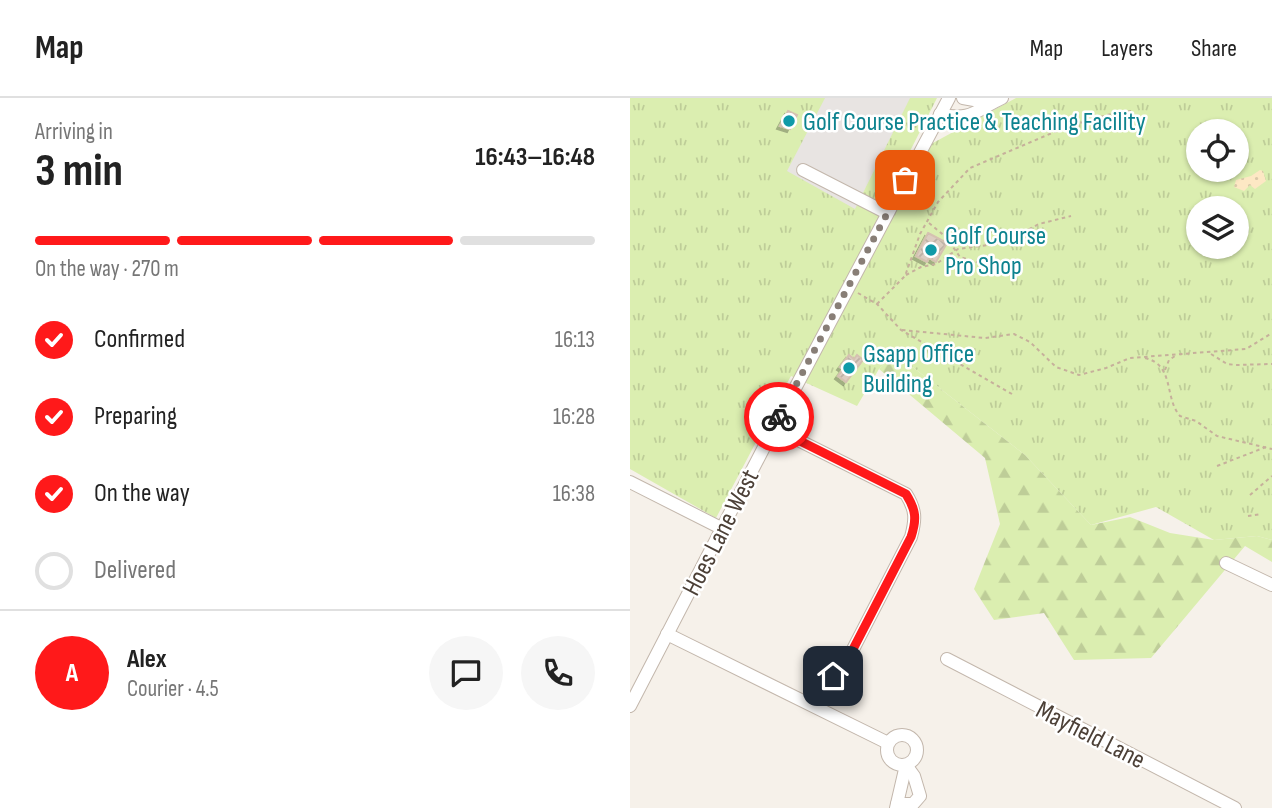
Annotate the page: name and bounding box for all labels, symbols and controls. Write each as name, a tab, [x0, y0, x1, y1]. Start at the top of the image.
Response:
text: Map	[35, 28, 84, 68]
text: Map	[1030, 34, 1063, 63]
text: Layers	[1101, 34, 1153, 63]
text: Share	[1191, 34, 1237, 63]
place label: Golf Course Practice & Teaching Facility	[803, 107, 1146, 138]
marker: Golf Course Practice & Teaching Facility	[781, 113, 797, 129]
text: Arriving in	[35, 118, 113, 146]
map controls	[1186, 119, 1249, 259]
button: locate	[1186, 119, 1249, 182]
text: 16:43–16:48	[475, 142, 595, 173]
text: 3 min	[35, 144, 123, 199]
pin	[875, 150, 935, 210]
icon: bag	[886, 161, 924, 199]
button: layers	[1186, 196, 1249, 259]
place label: Golf Course Pro Shop	[945, 221, 1046, 282]
marker: Golf Course Pro Shop	[923, 242, 939, 258]
text: On the way · 270 m	[35, 255, 179, 283]
icon: check	[35, 321, 73, 359]
text: Confirmed	[94, 324, 185, 355]
text: 16:13	[555, 326, 595, 354]
place label: Gsapp Office Building	[863, 339, 974, 400]
marker: Gsapp Office Building	[841, 360, 857, 376]
courier	[744, 382, 814, 452]
icon: check	[35, 398, 73, 436]
icon: bike	[760, 398, 798, 436]
text: Preparing	[94, 401, 177, 432]
text: 16:28	[553, 403, 595, 431]
street label: Hoes Lane West	[676, 464, 766, 601]
icon: check	[35, 475, 73, 513]
text: On the way	[94, 478, 190, 509]
text: 16:38	[553, 480, 595, 508]
text: Delivered	[94, 555, 176, 586]
button: chat	[429, 636, 503, 710]
button: phone	[521, 636, 595, 710]
text: Alex	[127, 644, 167, 675]
pin	[803, 646, 863, 706]
icon: home	[814, 657, 852, 695]
text: A	[66, 658, 78, 689]
text: Courier · 4.5	[127, 675, 219, 703]
street label: Mayfield Lane	[1031, 695, 1150, 776]

